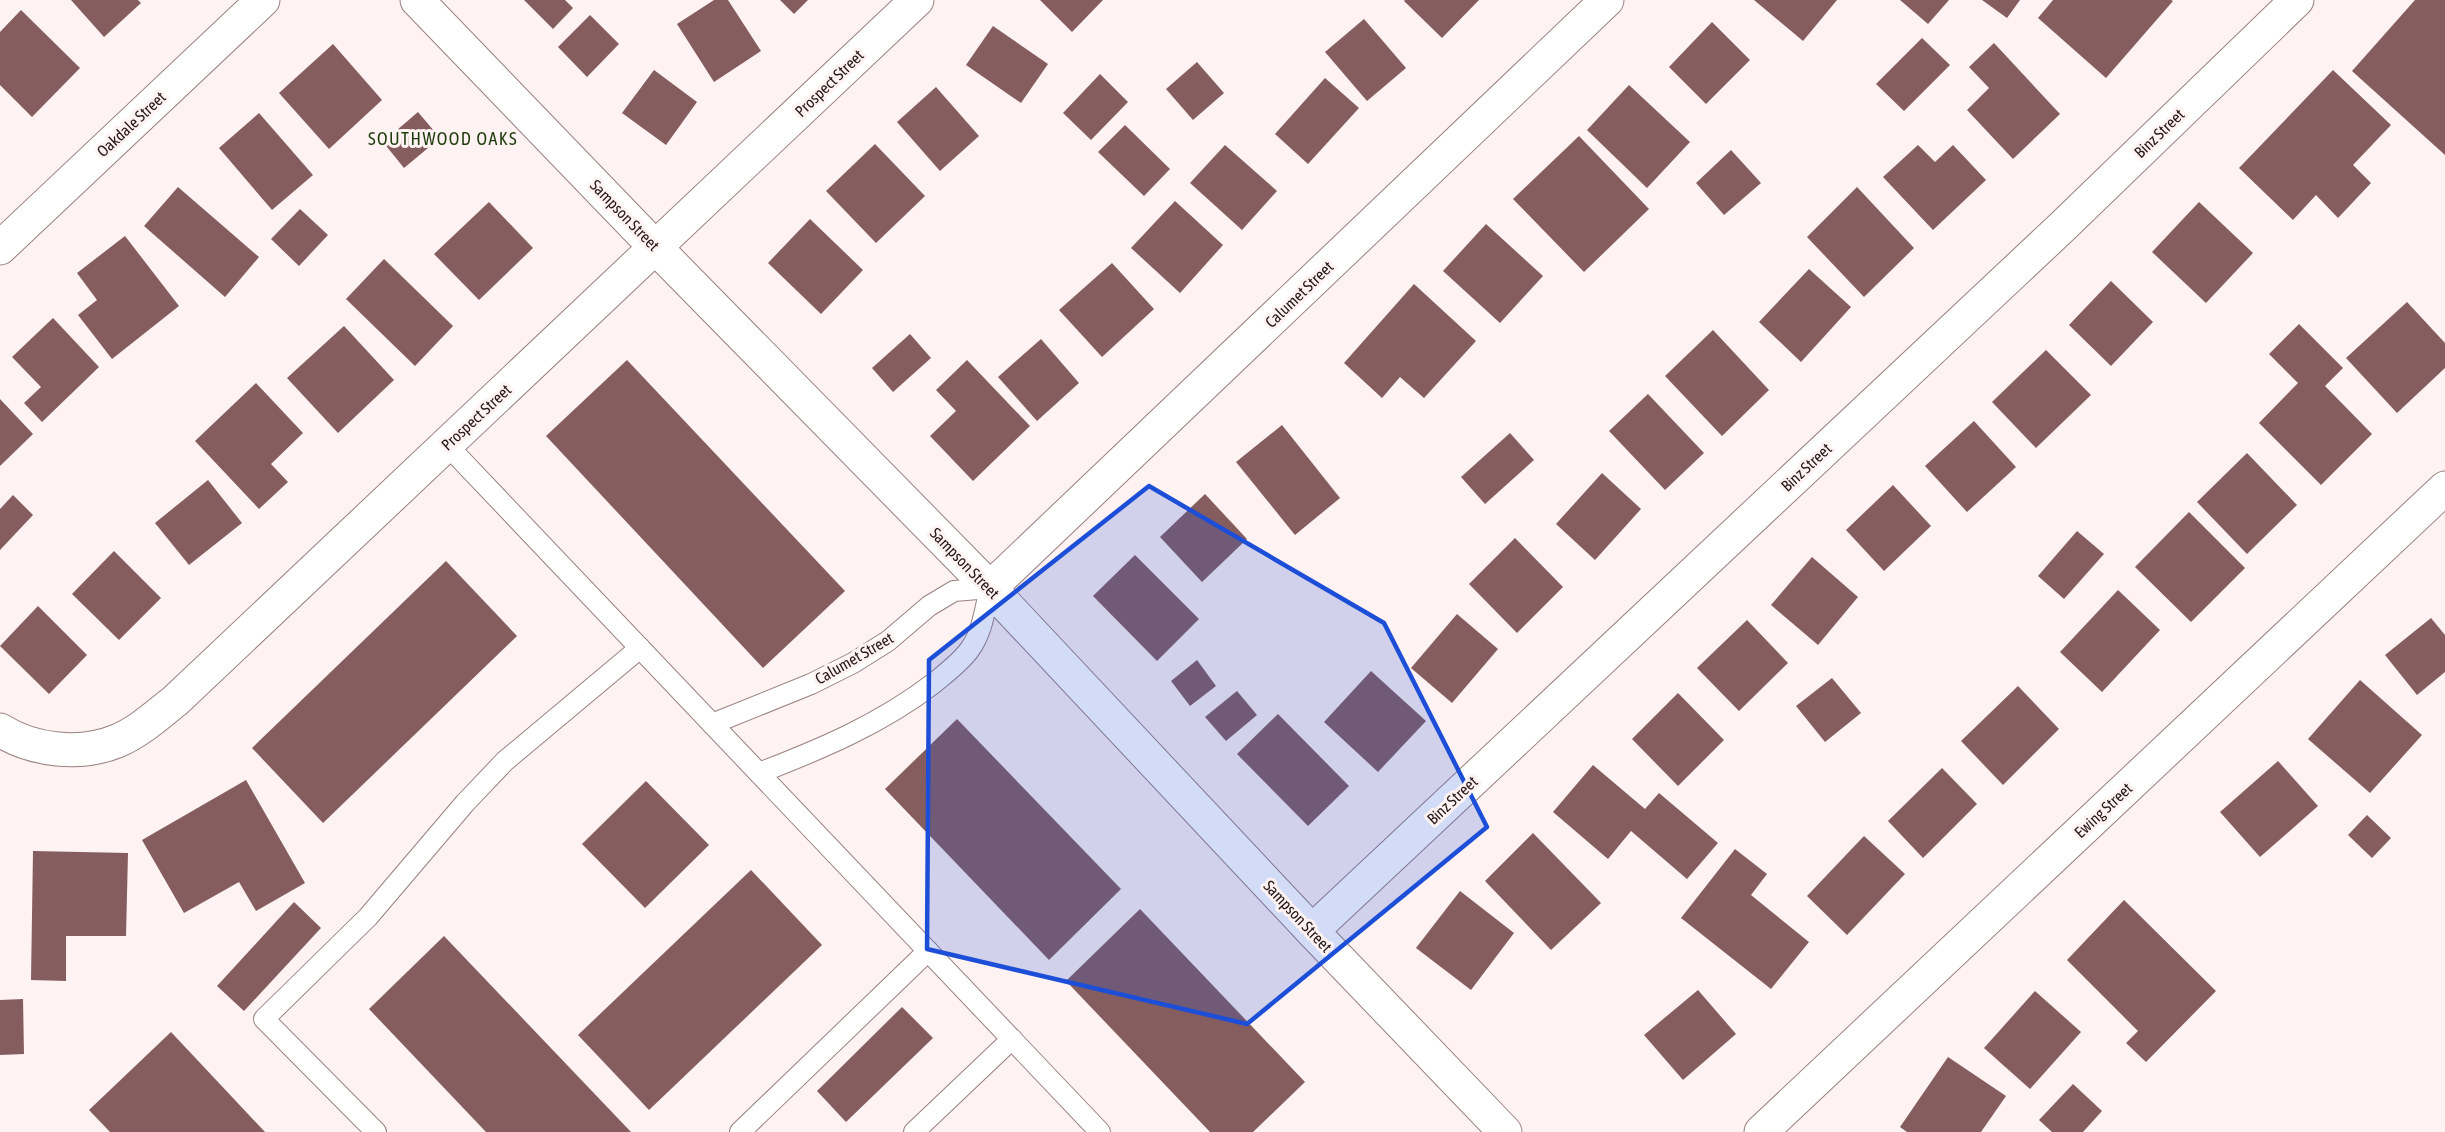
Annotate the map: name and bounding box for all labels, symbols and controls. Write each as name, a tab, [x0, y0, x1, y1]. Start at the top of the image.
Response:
street label: Prospect Street	[791, 46, 868, 121]
street label: Oakdale Street	[93, 87, 169, 160]
street label: Binz Street	[2130, 105, 2188, 161]
district label: SOUTHWOOD OAKS	[368, 128, 518, 149]
street label: Sampson Street	[586, 176, 664, 255]
street label: Calumet Street	[1261, 257, 1337, 331]
street label: Prospect Street	[438, 380, 515, 454]
street label: Binz Street	[1777, 439, 1835, 495]
street label: Sampson Street	[926, 524, 1004, 603]
street label: Calumet Street	[812, 628, 897, 688]
street label: Binz Street	[1423, 772, 1481, 828]
street label: Ewing Street	[2071, 779, 2136, 842]
street label: Sampson Street	[1259, 876, 1336, 957]

